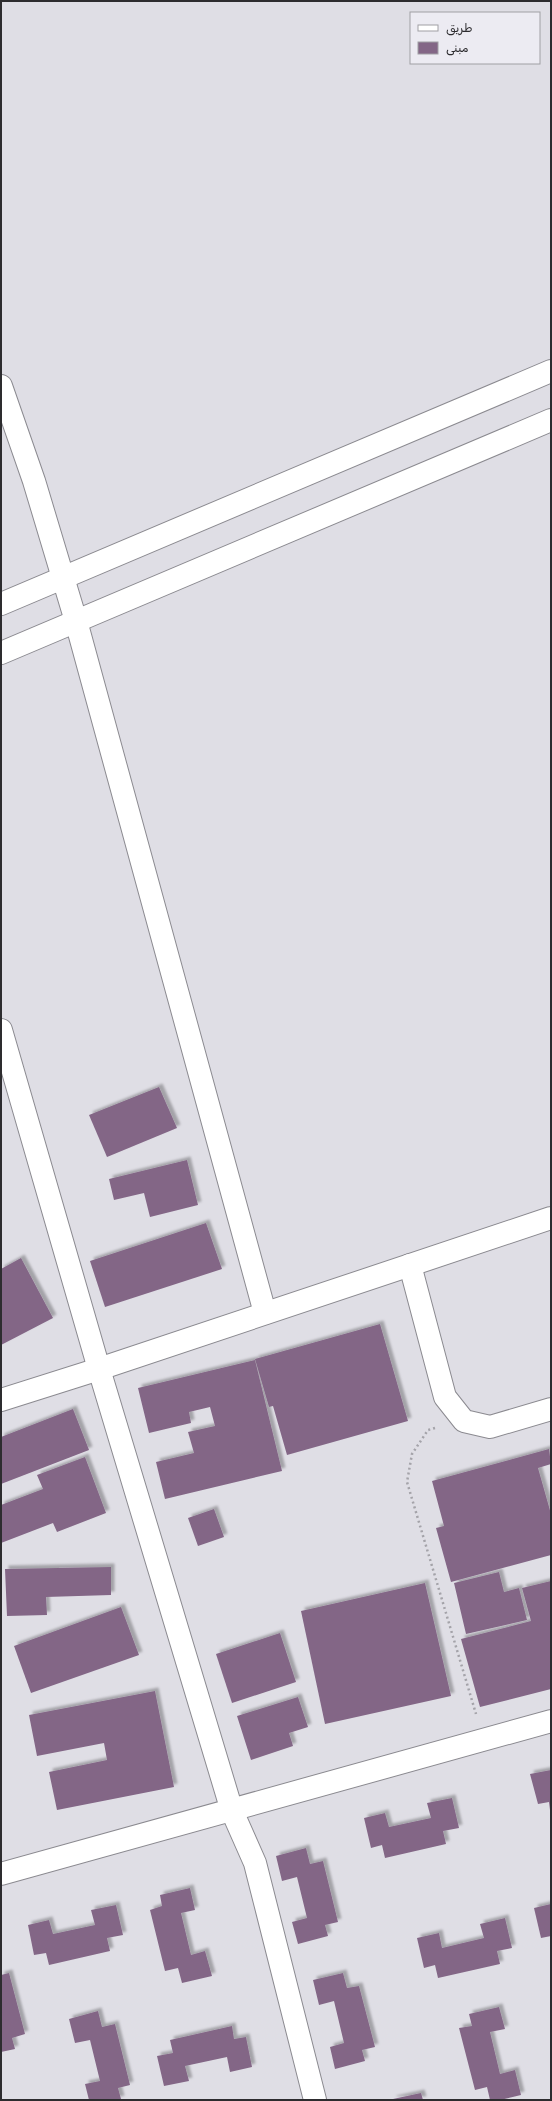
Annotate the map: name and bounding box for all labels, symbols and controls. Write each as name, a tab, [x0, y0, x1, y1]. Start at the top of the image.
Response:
legend	[410, 12, 540, 64]
text: طريق	[446, 21, 472, 36]
text: مبنى	[446, 41, 469, 56]

